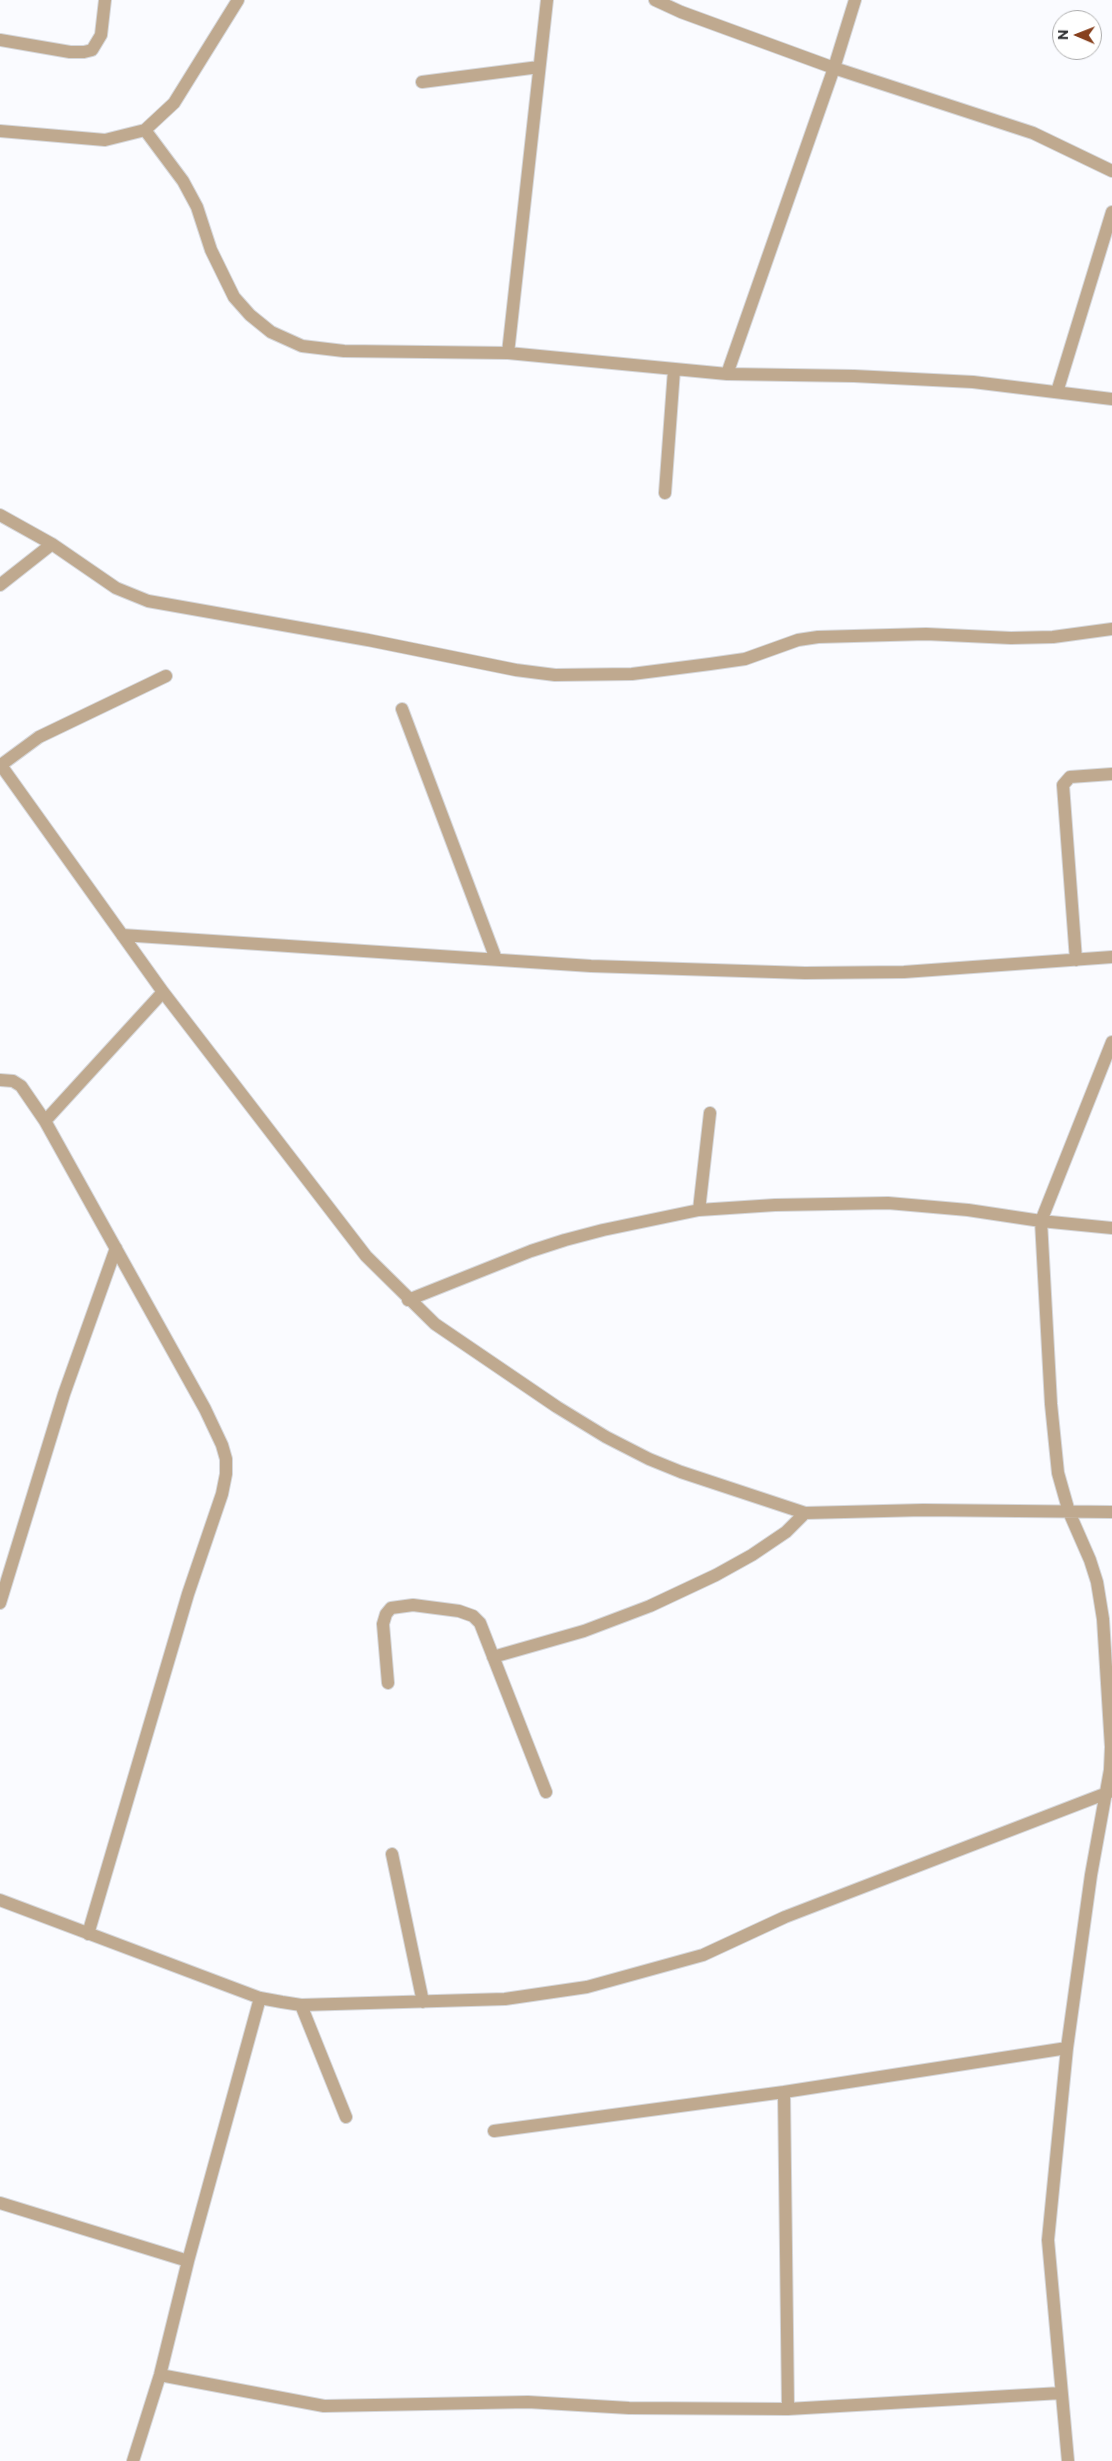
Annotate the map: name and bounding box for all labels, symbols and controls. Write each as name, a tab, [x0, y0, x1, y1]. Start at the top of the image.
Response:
north arrow	[1052, 10, 1102, 60]
text: N	[1054, 29, 1071, 40]

